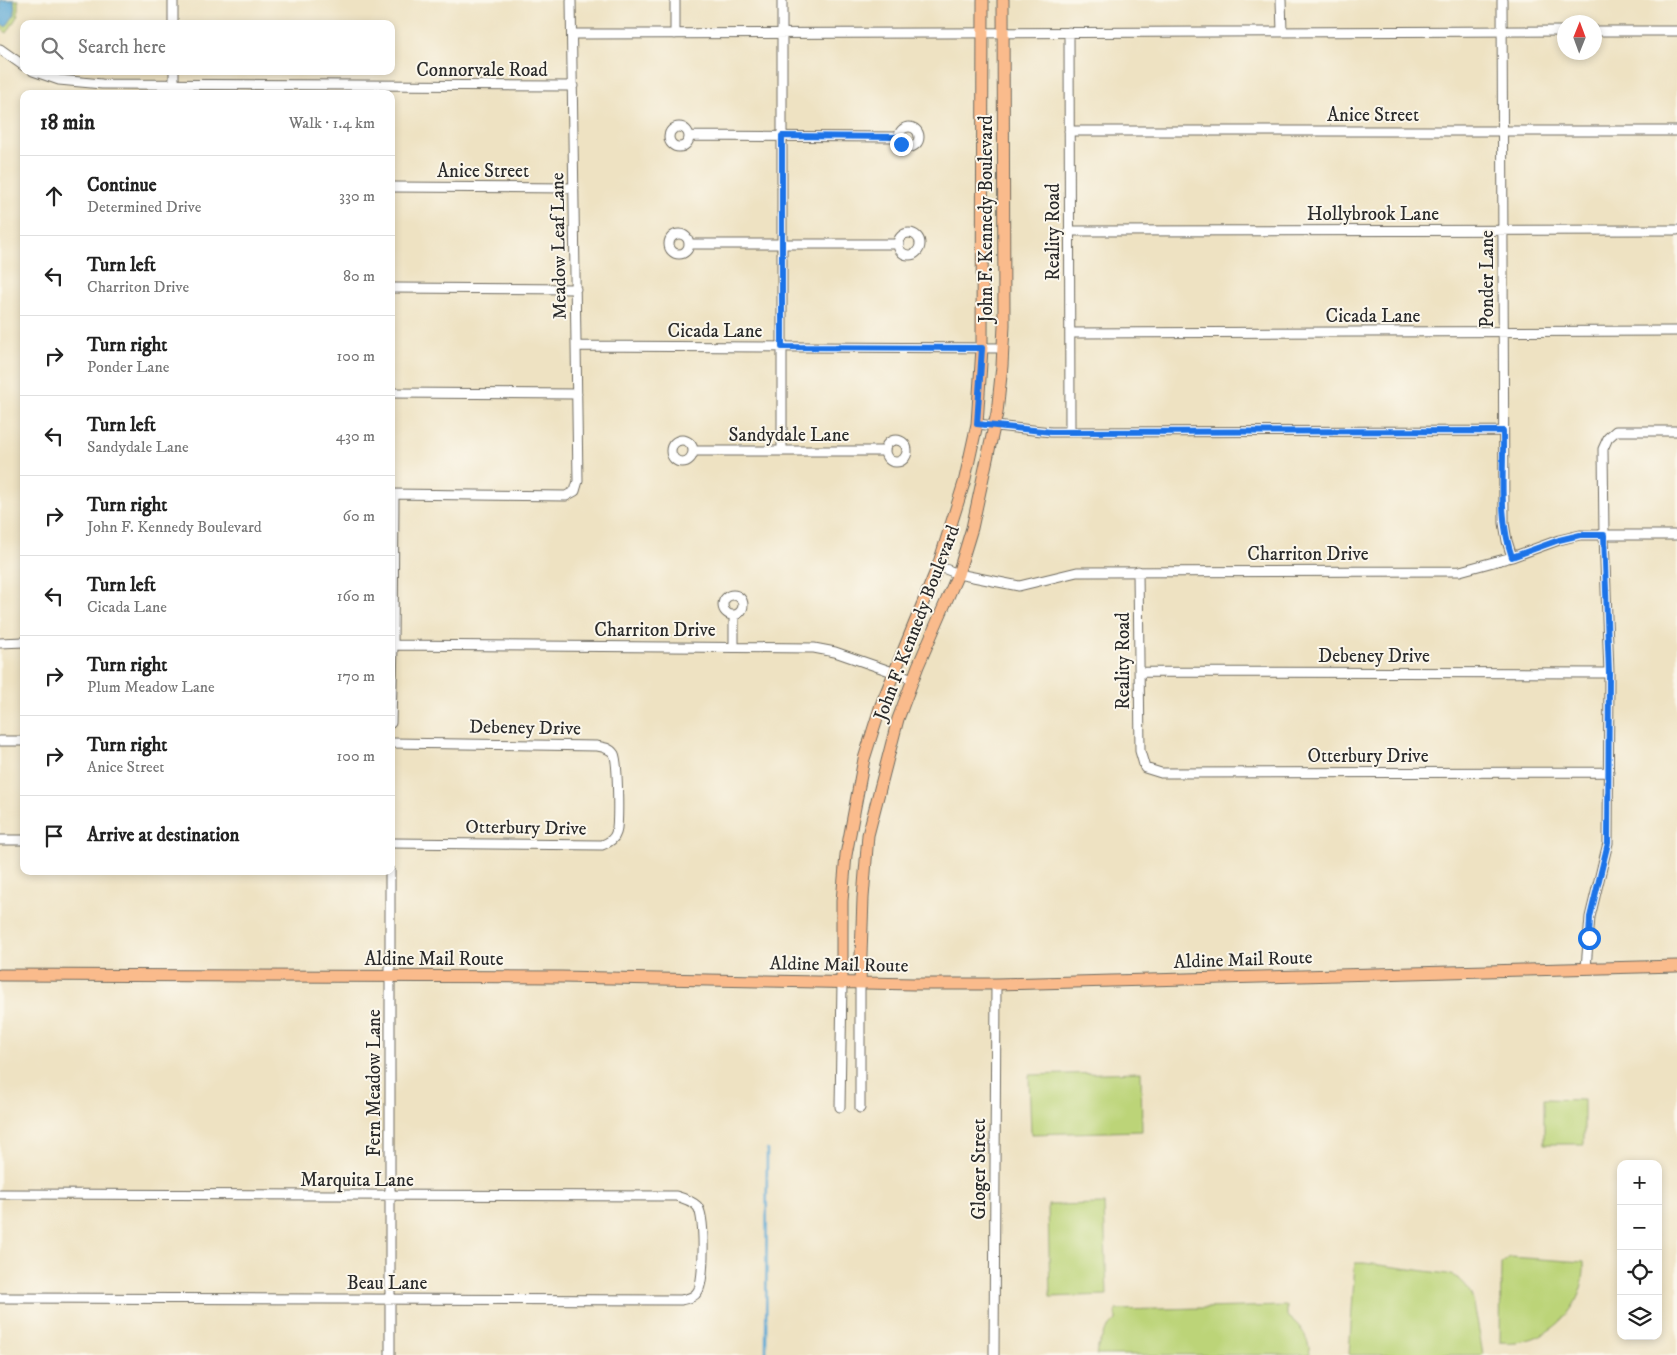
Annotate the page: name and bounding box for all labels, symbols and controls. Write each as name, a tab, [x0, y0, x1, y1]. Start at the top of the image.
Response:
north arrow	[1557, 15, 1602, 60]
search box	[20, 20, 395, 75]
icon: search	[38, 34, 66, 62]
text: Search here	[78, 36, 166, 59]
street label: Connorvale Road	[416, 59, 548, 82]
street label: Anice Street	[1327, 104, 1419, 127]
text: 18 min	[40, 110, 95, 136]
text: Walk · 1.4 km	[289, 113, 375, 133]
street label: John F. Kennedy Boulevard	[975, 115, 998, 325]
route end	[890, 133, 913, 156]
street label: Anice Street	[437, 160, 529, 183]
street label: Meadow Leaf Lane	[546, 172, 572, 320]
text: Continue	[87, 174, 157, 197]
icon: ahead	[40, 182, 68, 210]
street label: Reality Road	[1042, 183, 1065, 281]
text: 330 m	[339, 186, 375, 206]
text: Determined Drive	[87, 197, 201, 217]
street label: Hollybrook Lane	[1307, 203, 1439, 226]
street label: Ponder Lane	[1476, 230, 1499, 328]
text: Turn left	[87, 254, 156, 277]
icon: left	[40, 262, 68, 290]
text: 80 m	[343, 266, 375, 286]
text: Charriton Drive	[87, 277, 189, 297]
street label: Cicada Lane	[1326, 305, 1421, 328]
street label: Cicada Lane	[668, 320, 763, 343]
text: Turn right	[87, 334, 167, 357]
icon: right	[40, 342, 68, 370]
text: 100 m	[337, 346, 375, 366]
text: Ponder Lane	[87, 357, 169, 377]
text: Turn left	[87, 414, 156, 437]
icon: left	[40, 422, 68, 450]
street label: Sandydale Lane	[729, 424, 850, 447]
text: 430 m	[336, 426, 375, 446]
text: Sandydale Lane	[87, 437, 189, 457]
text: Turn right	[87, 494, 167, 517]
icon: right	[40, 502, 68, 530]
text: 60 m	[343, 506, 375, 526]
text: John F. Kennedy Boulevard	[87, 517, 262, 537]
street label: John F. Kennedy Boulevard	[868, 522, 965, 726]
street label: Charriton Drive	[1247, 543, 1369, 566]
text: Turn left	[87, 574, 156, 597]
icon: left	[40, 582, 68, 610]
text: 160 m	[337, 586, 375, 606]
text: Cicada Lane	[87, 597, 167, 617]
street label: Reality Road	[1112, 612, 1135, 710]
street label: Charriton Drive	[594, 619, 716, 642]
street label: Debeney Drive	[1318, 645, 1430, 668]
text: Turn right	[87, 654, 167, 677]
icon: right	[40, 662, 68, 690]
text: 170 m	[337, 666, 375, 686]
text: Plum Meadow Lane	[87, 677, 215, 697]
street label: Debeney Drive	[469, 716, 581, 740]
text: Turn right	[87, 734, 167, 757]
icon: right	[40, 742, 68, 770]
street label: Otterbury Drive	[1307, 745, 1429, 768]
text: 100 m	[337, 746, 375, 766]
text: Anice Street	[87, 757, 164, 777]
street label: Otterbury Drive	[465, 815, 587, 841]
icon: arrive	[40, 822, 68, 850]
text: Arrive at destination	[87, 824, 239, 847]
route start	[1578, 927, 1601, 950]
street label: Aldine Mail Route	[1173, 946, 1313, 974]
street label: Aldine Mail Route	[364, 948, 504, 971]
street label: Aldine Mail Route	[769, 952, 909, 978]
street label: Fern Meadow Lane	[363, 1009, 386, 1157]
street label: Gloger Street	[968, 1118, 991, 1220]
map controls	[1617, 1160, 1662, 1340]
button: +	[1617, 1160, 1662, 1205]
street label: Marquita Lane	[300, 1169, 414, 1193]
button: −	[1617, 1205, 1662, 1250]
button: locate	[1617, 1250, 1662, 1295]
street label: Beau Lane	[347, 1272, 427, 1295]
button: layers	[1617, 1295, 1662, 1340]

